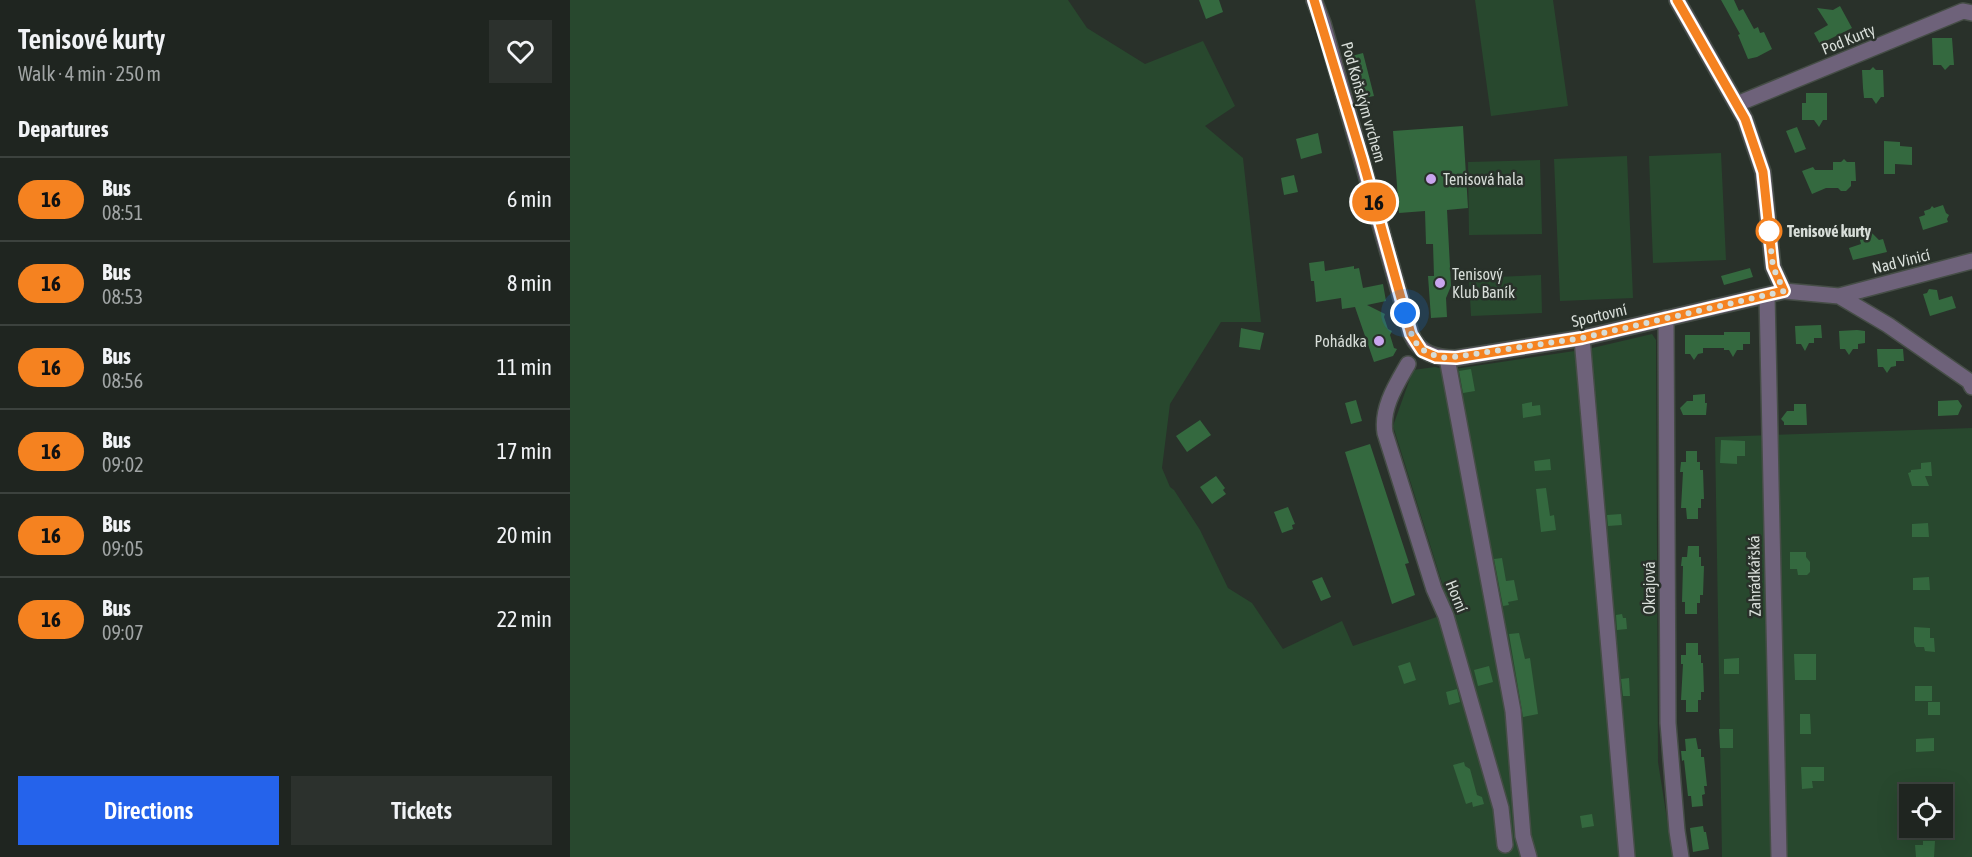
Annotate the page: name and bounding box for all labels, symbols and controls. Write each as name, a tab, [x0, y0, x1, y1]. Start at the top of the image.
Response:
button: heart	[489, 20, 552, 83]
street label: Pod Kurty	[1819, 20, 1878, 59]
text: Tenisové kurty	[18, 23, 165, 55]
street label: Pod Koňským vrchem	[1337, 40, 1390, 165]
text: Walk · 4 min · 250 m	[18, 62, 161, 85]
text: Departures	[18, 116, 108, 142]
place label: Tenisová hala	[1443, 170, 1524, 188]
marker: Tenisová hala	[1424, 172, 1438, 186]
text: Bus	[102, 175, 131, 201]
line badge: 16	[1347, 182, 1401, 222]
text: 6 min	[507, 186, 552, 212]
text: 16	[41, 187, 61, 211]
text: 16	[1364, 190, 1384, 214]
text: 08:51	[102, 201, 143, 224]
marker: Tenisové kurty	[1756, 218, 1782, 244]
place label: Tenisové kurty	[1787, 222, 1872, 240]
street label: Nad Vinicí	[1870, 245, 1932, 277]
text: Bus	[102, 259, 131, 285]
place label: Tenisový Klub Baník	[1452, 265, 1515, 301]
text: 8 min	[507, 270, 552, 296]
text: 16	[41, 271, 61, 295]
marker: Tenisový Klub Baník	[1433, 276, 1447, 290]
text: 08:53	[102, 285, 143, 308]
your location	[1390, 298, 1420, 328]
street label: Sportovní	[1570, 300, 1629, 331]
place label: Pohádka	[1315, 332, 1367, 350]
marker: Pohádka	[1372, 334, 1386, 348]
text: Bus	[102, 343, 131, 369]
text: 11 min	[497, 354, 552, 380]
text: 16	[41, 355, 61, 379]
text: 08:56	[102, 369, 143, 392]
text: Bus	[102, 427, 131, 453]
text: 17 min	[497, 438, 552, 464]
text: 16	[41, 439, 61, 463]
text: 09:02	[102, 453, 144, 476]
text: Bus	[102, 511, 131, 537]
text: 20 min	[497, 522, 552, 548]
text: 16	[41, 523, 61, 547]
street label: Zahrádkářská	[1744, 535, 1764, 617]
text: 09:05	[102, 537, 144, 560]
street label: Okrajová	[1640, 561, 1659, 615]
street label: Horní	[1442, 577, 1472, 615]
text: Bus	[102, 595, 131, 621]
text: 22 min	[497, 606, 552, 632]
text: 16	[41, 607, 61, 631]
text: 09:07	[102, 621, 144, 644]
button: Directions	[18, 776, 279, 845]
button: Tickets	[291, 776, 552, 845]
map controls	[1899, 784, 1953, 838]
button: locate	[1899, 784, 1953, 838]

